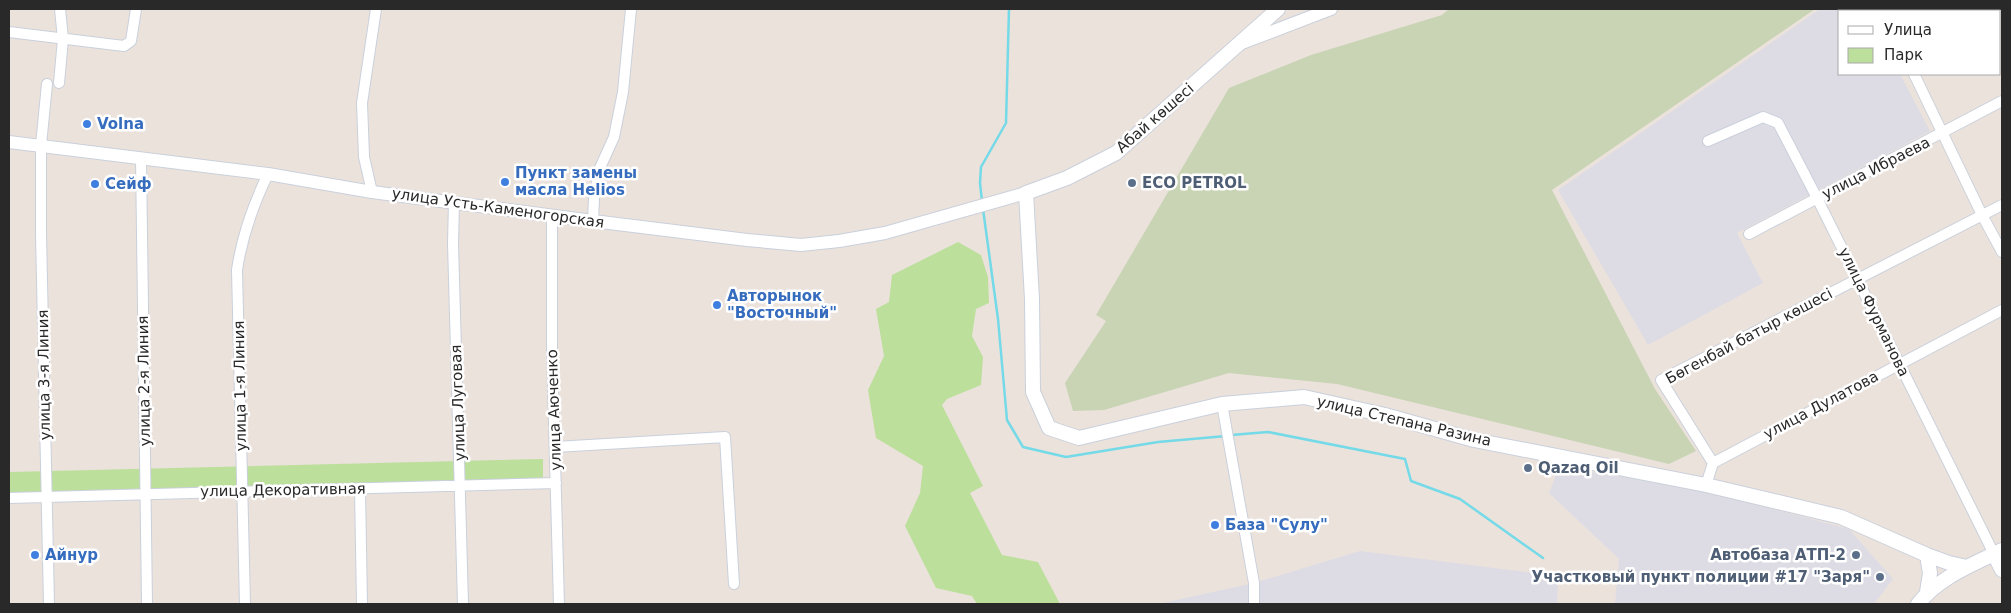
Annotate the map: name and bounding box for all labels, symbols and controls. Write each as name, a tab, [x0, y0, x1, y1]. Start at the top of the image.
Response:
legend	[1838, 10, 2001, 75]
text: Улица	[1884, 21, 1932, 39]
text: Парк	[1884, 46, 1923, 64]
street label: Абай көшесі	[1113, 79, 1197, 157]
place label: Volna	[97, 115, 144, 133]
marker: Volna	[81, 118, 93, 130]
street label: улица Ибраева	[1819, 133, 1933, 203]
place label: Пункт замены масла Helios	[515, 164, 637, 199]
place label: ECO PETROL	[1142, 174, 1247, 192]
place label: Сейф	[105, 175, 152, 193]
marker: Пункт замены масла Helios	[499, 176, 511, 188]
marker: ECO PETROL	[1126, 177, 1138, 189]
marker: Сейф	[89, 178, 101, 190]
street label: улица Усть-Каменогорская	[391, 184, 605, 232]
street label: улица Фурманова	[1835, 245, 1913, 379]
street label: Бөгенбай батыр көшесі	[1663, 284, 1835, 388]
place label: Авторынок "Восточный"	[727, 287, 837, 322]
marker: Авторынок "Восточный"	[711, 299, 723, 311]
street label: улица 3-я Линия	[34, 309, 54, 441]
street label: улица 2-я Линия	[134, 315, 154, 447]
street label: улица 1-я Линия	[230, 320, 250, 452]
street label: улица Луговая	[447, 344, 469, 462]
street label: улица Аюченко	[543, 349, 565, 471]
street label: улица Дулатова	[1760, 367, 1882, 443]
street label: улица Степана Разина	[1315, 392, 1493, 450]
place label: Qazaq Oil	[1538, 459, 1619, 477]
marker: Qazaq Oil	[1522, 462, 1534, 474]
street label: улица Декоративная	[200, 480, 366, 500]
place label: База "Сулу"	[1225, 516, 1328, 534]
marker: База "Сулу"	[1209, 519, 1221, 531]
place label: Айнур	[45, 546, 98, 564]
place label: Автобаза АТП-2	[1710, 546, 1846, 564]
marker: Айнур	[29, 549, 41, 561]
marker: Автобаза АТП-2	[1850, 549, 1862, 561]
place label: Участковый пункт полиции #17 "Заря"	[1532, 568, 1870, 586]
marker: Участковый пункт полиции #17 "Заря"	[1874, 571, 1886, 583]

